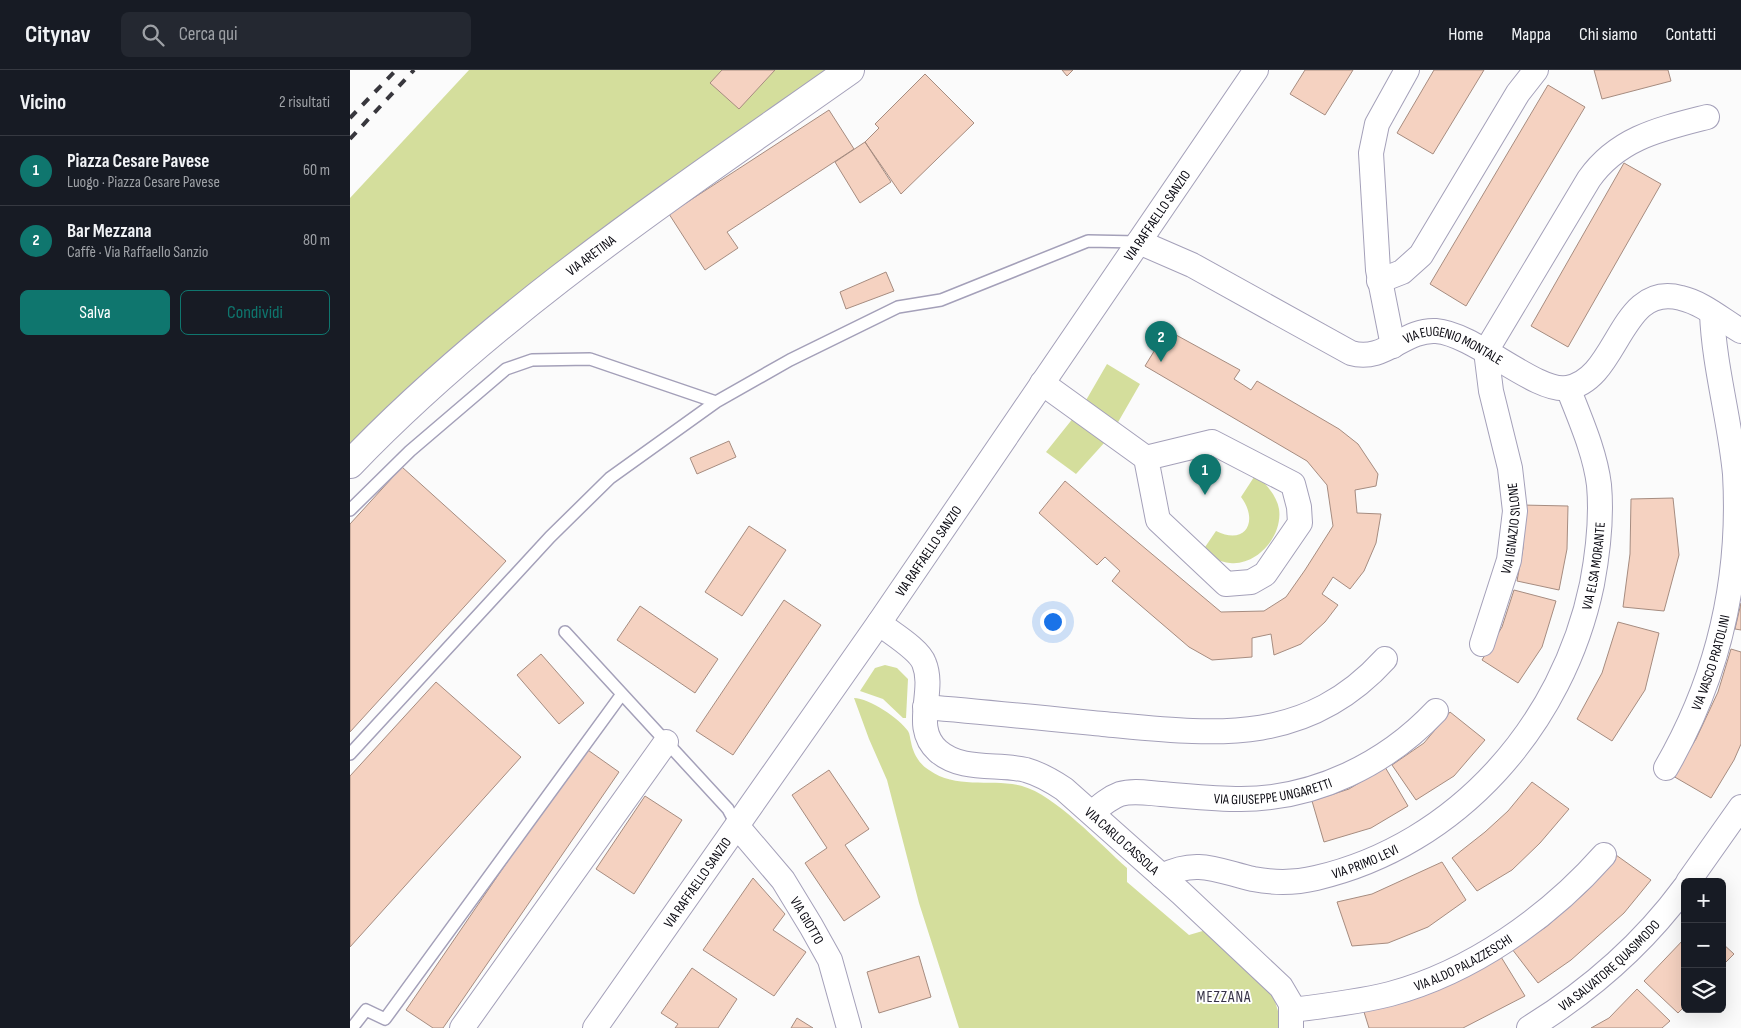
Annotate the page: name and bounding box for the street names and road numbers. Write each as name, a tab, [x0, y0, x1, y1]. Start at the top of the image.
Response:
street label: VIA RAFFAELLO SANZIO	[1120, 167, 1194, 264]
street label: VIA ARETINA	[563, 231, 619, 279]
street label: VIA EUGENIO MONTALE	[1400, 322, 1506, 368]
street label: VIA IGNAZIO SILONE	[1497, 482, 1524, 576]
street label: VIA RAFFAELLO SANZIO	[891, 502, 965, 600]
street label: VIA ELSA MORANTE	[1578, 521, 1608, 612]
street label: VIA VASCO PRATOLINI	[1687, 613, 1733, 713]
street label: VIA GIUSEPPE UNGARETTI	[1213, 774, 1334, 808]
street label: VIA CARLO CASSOLA	[1082, 803, 1163, 879]
street label: VIA RAFFAELLO SANZIO	[660, 834, 735, 931]
street label: VIA PRIMO LEVI	[1330, 840, 1401, 882]
street label: VIA GIOTTO	[787, 894, 828, 947]
street label: VIA SALVATORE QUASIMODO	[1555, 916, 1663, 1014]
street label: VIA ALDO PALAZZESCHI	[1412, 930, 1515, 994]

